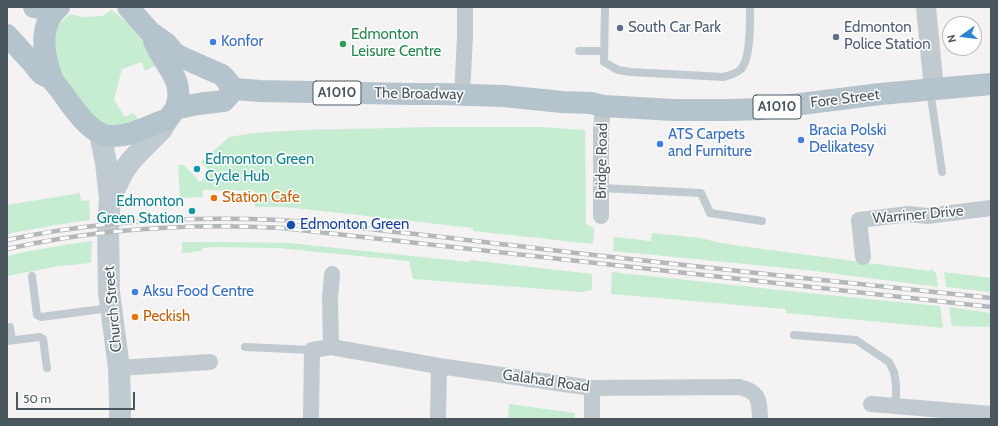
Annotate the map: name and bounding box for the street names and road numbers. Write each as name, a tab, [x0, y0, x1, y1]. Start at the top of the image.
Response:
road number: A1010	[313, 81, 361, 105]
street label: The Broadway	[374, 84, 464, 104]
street label: Fore Street	[809, 86, 881, 112]
road number: A1010	[753, 95, 801, 119]
street label: Bridge Road	[592, 123, 612, 199]
street label: Warriner Drive	[872, 202, 964, 228]
street label: Church Street	[100, 265, 126, 353]
street label: Galahad Road	[501, 366, 591, 396]

